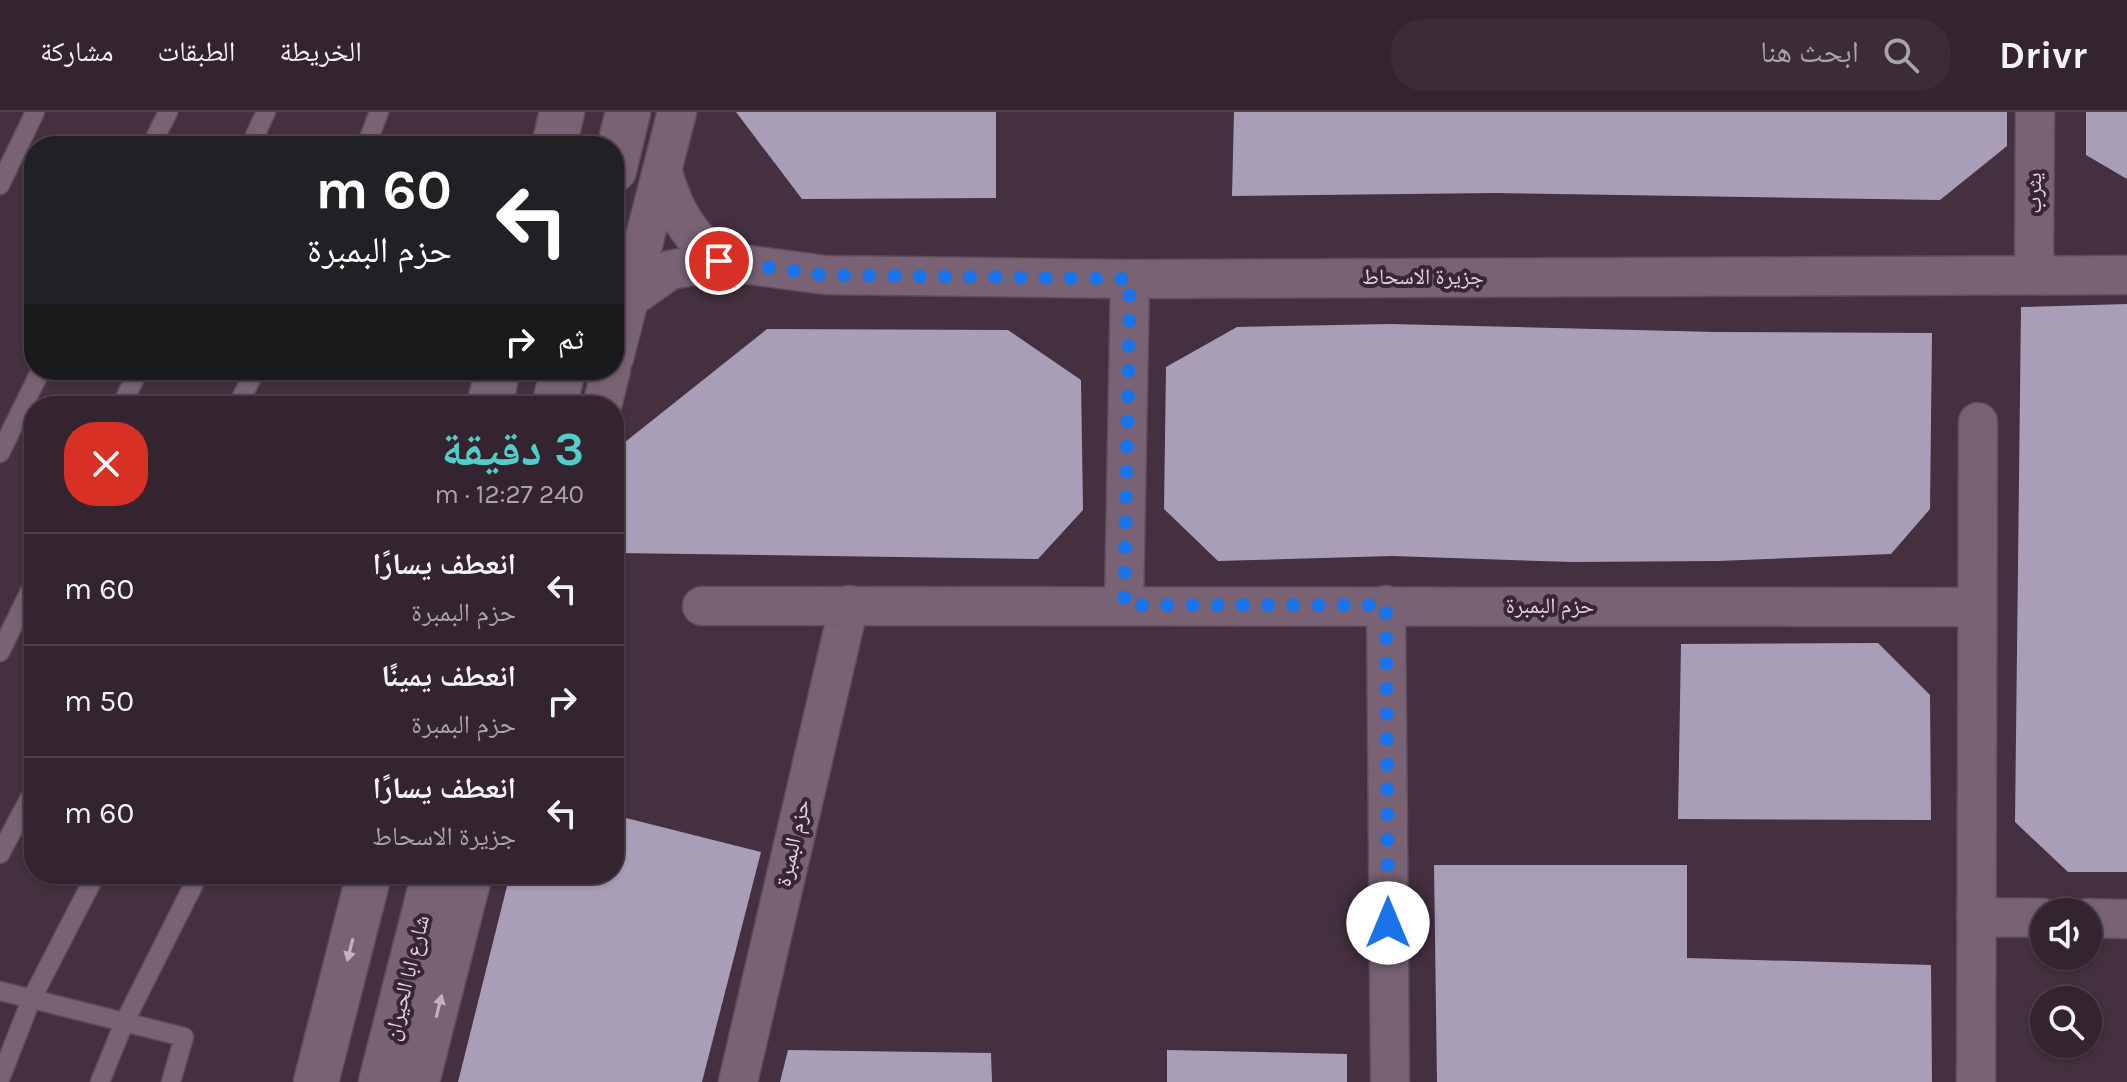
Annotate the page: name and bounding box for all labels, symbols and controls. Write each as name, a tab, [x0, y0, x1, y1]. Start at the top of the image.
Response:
search box	[1391, 19, 1951, 91]
icon: search	[1879, 33, 1923, 77]
text: Drivr	[1999, 33, 2087, 78]
text: ابحث هنا	[1760, 34, 1859, 70]
text: مشاركة	[40, 35, 114, 68]
text: الطبقات	[158, 35, 235, 68]
text: الخريطة	[279, 35, 362, 68]
text: 60 m	[315, 157, 452, 222]
icon: left	[480, 168, 584, 272]
street label: يثرب	[2021, 172, 2047, 214]
pin	[685, 227, 753, 295]
text: حزم البمبرة	[307, 229, 452, 271]
icon: arrive	[697, 239, 741, 283]
street label: جزيرة الاسحاط	[1362, 264, 1484, 290]
icon: right	[498, 320, 542, 364]
text: ثم	[558, 321, 584, 357]
text: 3 دقيقة	[441, 421, 584, 477]
button: close	[64, 422, 148, 506]
text: 240 m · 12:27	[435, 479, 584, 510]
text: انعطف يسارًا	[372, 546, 516, 582]
icon: left	[540, 567, 584, 611]
text: 60 m	[64, 571, 134, 607]
street label: حزم البمبرة	[1506, 593, 1594, 620]
text: حزم البمبرة	[411, 597, 516, 628]
text: انعطف يمينًا	[381, 658, 516, 694]
icon: right	[540, 679, 584, 723]
text: 50 m	[64, 683, 134, 719]
text: حزم البمبرة	[411, 709, 516, 740]
text: انعطف يسارًا	[372, 770, 516, 806]
icon: left	[540, 791, 584, 835]
text: 60 m	[64, 795, 134, 831]
street label: حزم البمبرة	[770, 797, 817, 889]
text: جزيرة الاسحاط	[372, 821, 516, 852]
position arrow	[1346, 881, 1430, 965]
map controls	[2030, 898, 2102, 1058]
button: sound	[2030, 898, 2102, 970]
street label: شارع ابا الحيران	[379, 912, 435, 1044]
one-way arrow	[343, 937, 356, 962]
button: search	[2030, 986, 2102, 1058]
one-way arrow	[434, 994, 446, 1019]

